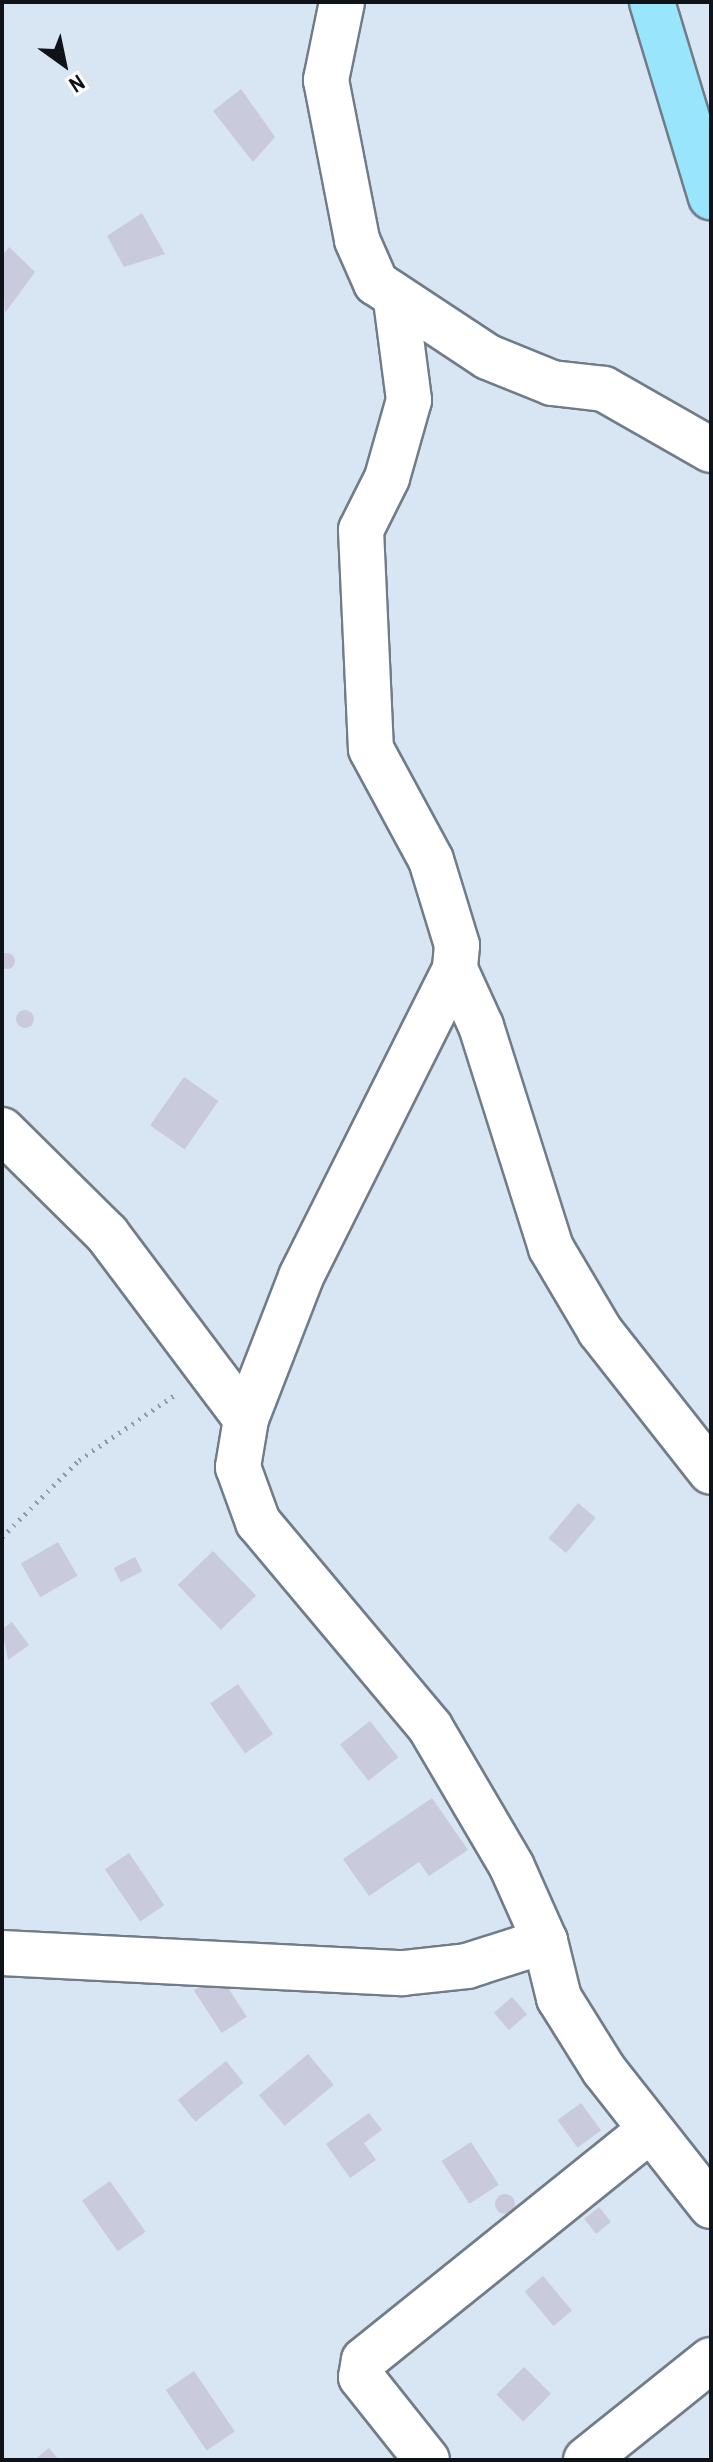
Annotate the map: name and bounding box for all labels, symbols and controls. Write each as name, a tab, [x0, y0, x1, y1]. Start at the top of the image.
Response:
north arrow	[24, 24, 104, 104]
text: N	[63, 68, 91, 100]

